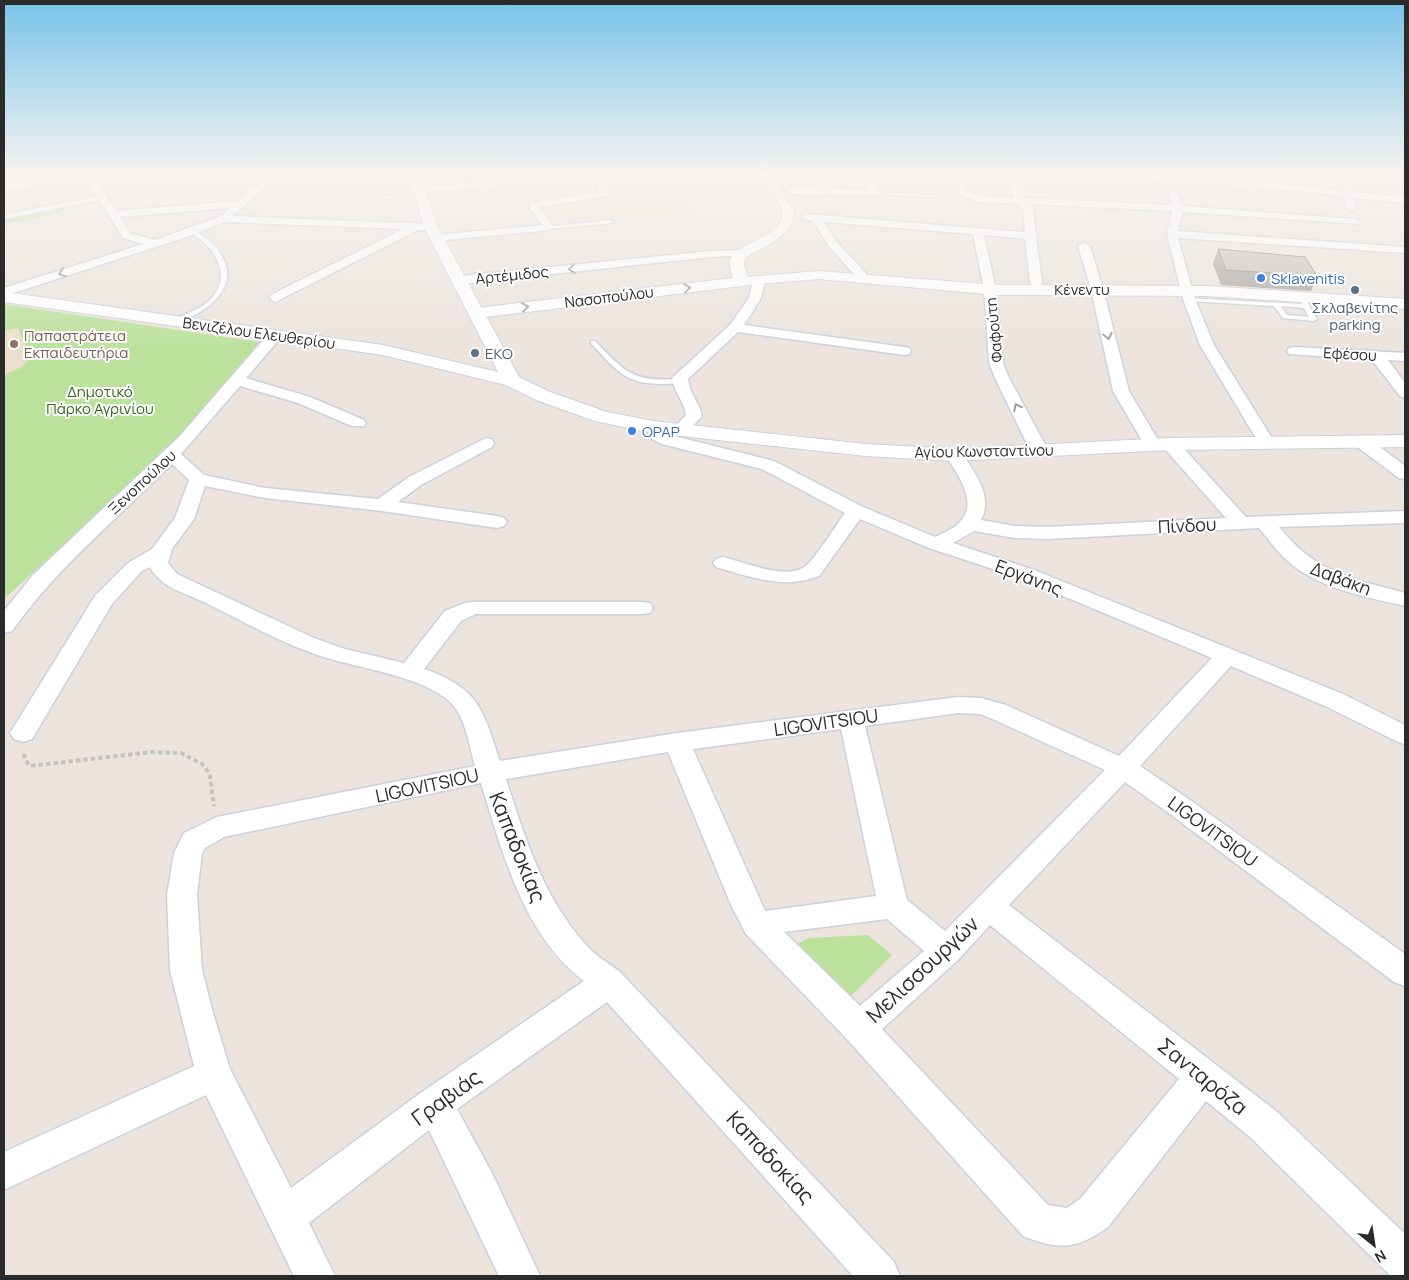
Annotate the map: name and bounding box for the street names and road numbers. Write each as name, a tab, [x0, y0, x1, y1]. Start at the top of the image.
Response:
street label: Αρτέμιδος	[474, 261, 550, 289]
street label: Κένεντυ	[1054, 279, 1110, 300]
street label: Νασοπούλου	[563, 281, 655, 313]
street label: Φαφούτη	[980, 296, 1008, 363]
street label: Βενιζέλου Ελευθερίου	[181, 312, 337, 354]
street label: Εφέσου	[1323, 342, 1377, 366]
street label: Αγίου Κωνσταντίνου	[914, 439, 1054, 463]
street label: Ξενοπούλου	[103, 445, 181, 519]
street label: Πίνδου	[1157, 511, 1217, 539]
street label: Εργάνης	[992, 553, 1066, 601]
street label: Δαβάκη	[1307, 555, 1375, 601]
street label: LIGOVITSIOU	[772, 703, 880, 741]
street label: LIGOVITSIOU	[373, 762, 481, 808]
street label: Καπαδοκίας	[483, 788, 553, 906]
street label: LIGOVITSIOU	[1163, 790, 1263, 872]
street label: Μελισσουργών	[860, 909, 985, 1028]
street label: Σανταρόζα	[1152, 1031, 1254, 1121]
street label: Γραβιάς	[406, 1062, 486, 1132]
street label: Καπαδοκίας	[721, 1105, 821, 1209]

